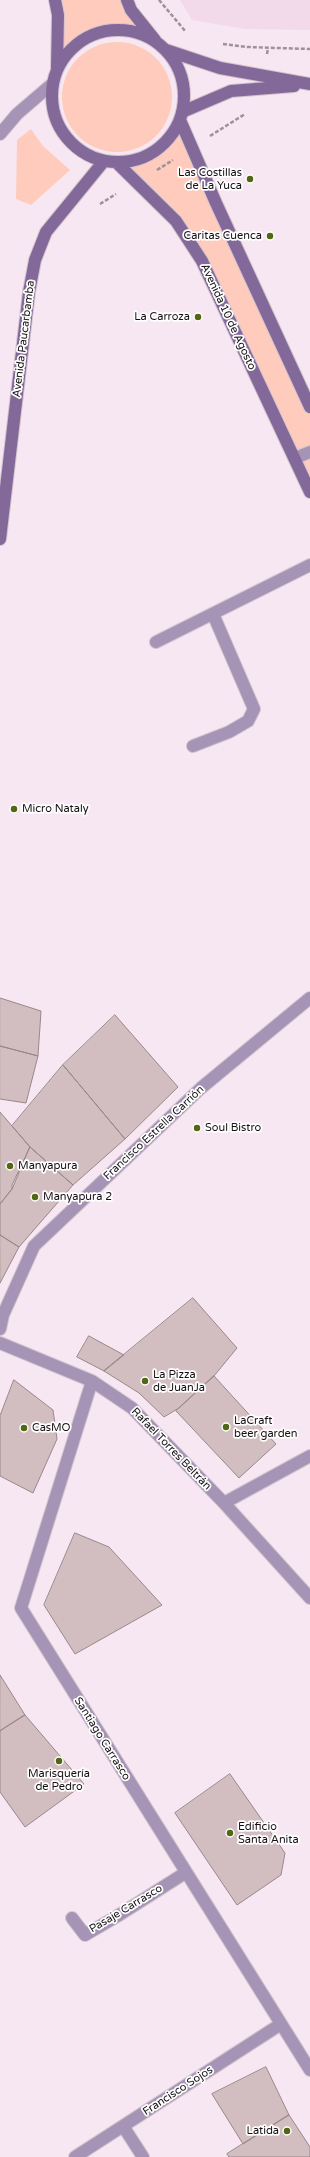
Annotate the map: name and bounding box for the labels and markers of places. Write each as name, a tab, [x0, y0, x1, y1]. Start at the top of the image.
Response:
place label: Las Costillas de La Yuca	[178, 166, 242, 192]
marker: Las Costillas de La Yuca	[245, 174, 255, 184]
place label: Caritas Cuenca	[184, 229, 262, 243]
marker: Caritas Cuenca	[265, 231, 275, 241]
place label: La Carroza	[134, 310, 190, 324]
marker: La Carroza	[193, 312, 203, 322]
place label: Micro Nataly	[22, 802, 89, 816]
marker: Micro Nataly	[9, 804, 19, 814]
place label: Soul Bistro	[205, 1121, 261, 1135]
marker: Soul Bistro	[192, 1123, 202, 1133]
place label: Manyapura	[18, 1159, 77, 1173]
marker: Manyapura	[5, 1161, 15, 1171]
place label: Manyapura 2	[43, 1190, 112, 1204]
marker: Manyapura 2	[30, 1192, 40, 1202]
place label: La Pizza de JuanJa	[153, 1368, 205, 1394]
marker: La Pizza de JuanJa	[140, 1376, 150, 1386]
place label: LaCraft beer garden	[234, 1414, 298, 1440]
place label: CasMO	[32, 1421, 71, 1435]
marker: LaCraft beer garden	[221, 1422, 231, 1432]
marker: CasMO	[19, 1423, 29, 1433]
marker: Marisquería de Pedro	[54, 1756, 64, 1766]
place label: Marisquería de Pedro	[28, 1767, 90, 1793]
place label: Edificio Santa Anita	[238, 1820, 299, 1846]
marker: Edificio Santa Anita	[225, 1828, 235, 1838]
place label: Latida	[247, 2124, 279, 2138]
marker: Latida	[282, 2126, 292, 2136]

